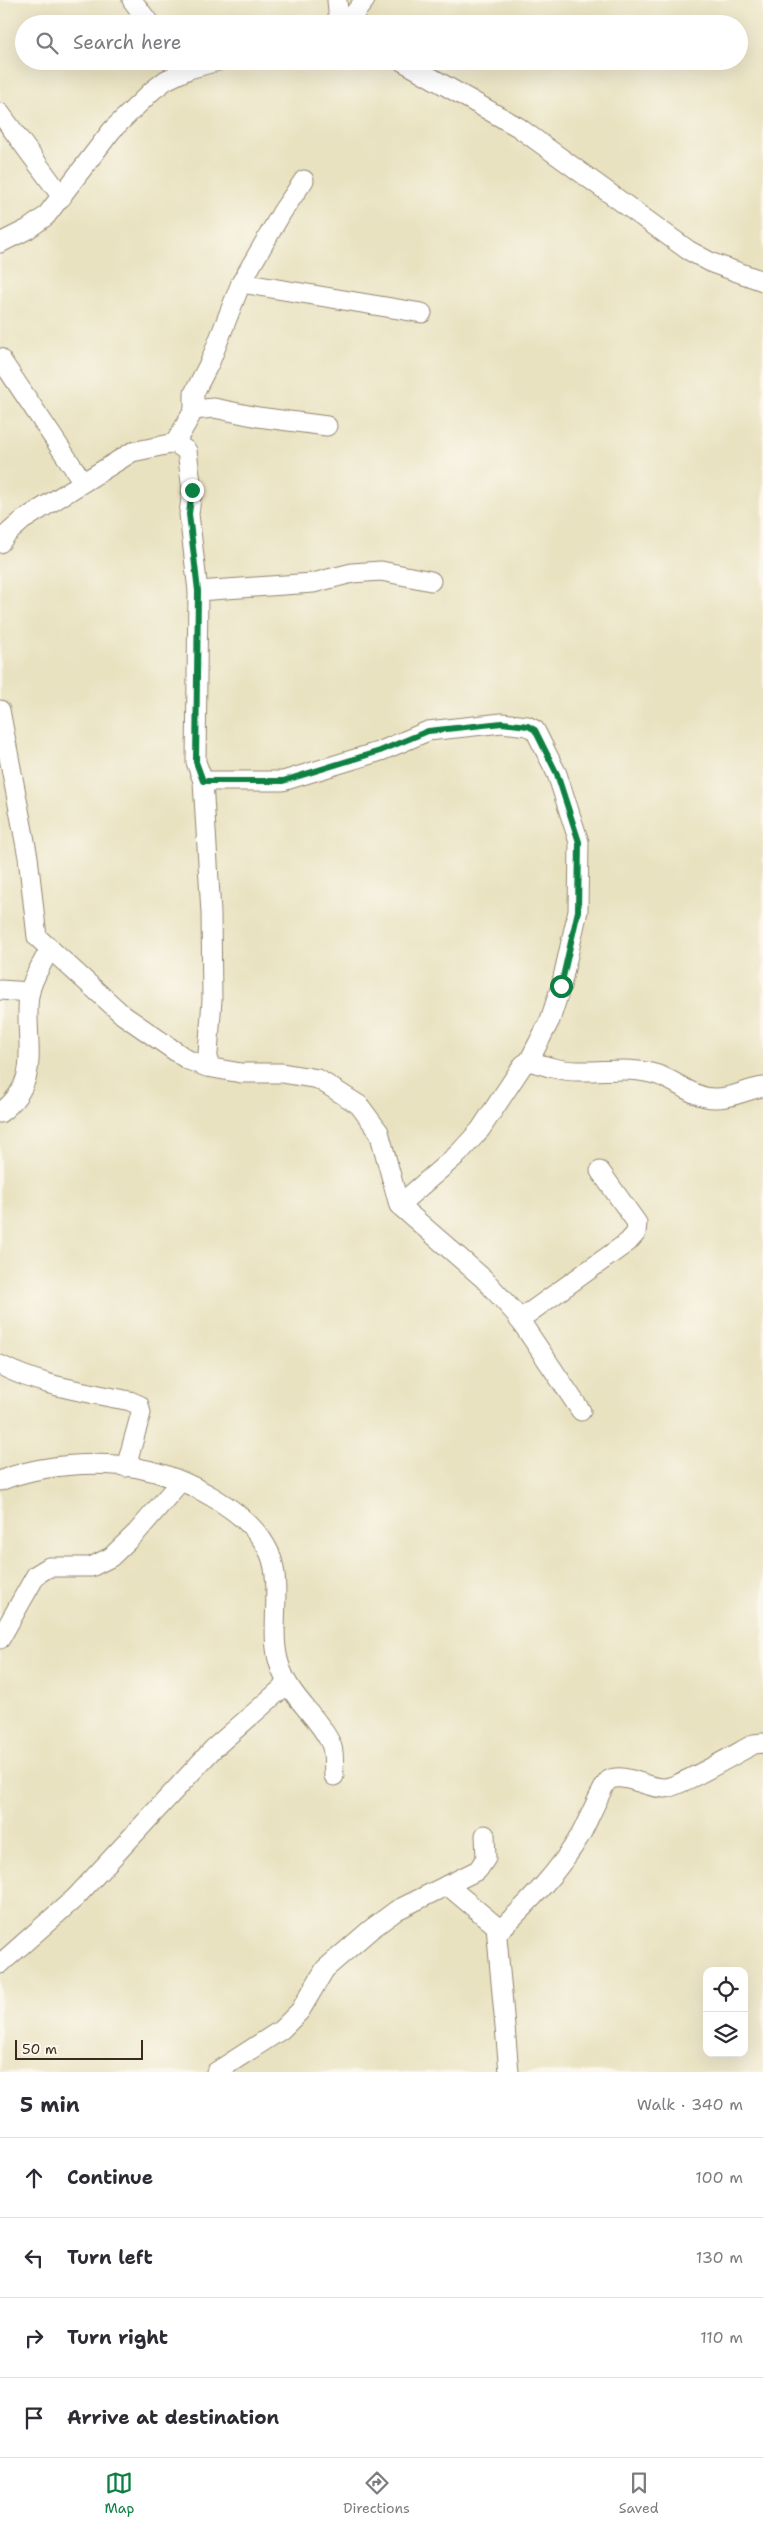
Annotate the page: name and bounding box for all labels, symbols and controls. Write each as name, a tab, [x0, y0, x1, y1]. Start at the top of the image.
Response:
search box	[15, 15, 748, 70]
icon: search	[33, 29, 61, 57]
text: Search here	[73, 30, 182, 55]
route end	[181, 479, 204, 502]
route start	[550, 975, 573, 998]
map controls	[703, 1967, 748, 2057]
button: locate	[703, 1967, 748, 2012]
button: layers	[703, 2012, 748, 2057]
scale bar	[15, 2037, 142, 2060]
text: 50 m	[22, 2040, 57, 2058]
text: 5 min	[20, 2091, 80, 2119]
text: Walk · 340 m	[637, 2094, 743, 2115]
icon: ahead	[20, 2164, 48, 2192]
text: Continue	[67, 2165, 153, 2190]
text: 100 m	[695, 2167, 743, 2188]
icon: left	[20, 2244, 48, 2272]
text: Turn left	[67, 2245, 153, 2270]
text: 130 m	[696, 2247, 743, 2268]
icon: right	[20, 2324, 48, 2352]
text: Turn right	[67, 2325, 168, 2350]
text: 110 m	[700, 2327, 743, 2348]
icon: arrive	[20, 2404, 48, 2432]
text: Arrive at destination	[67, 2405, 279, 2430]
tab: Map	[104, 2469, 134, 2517]
tab: Directions	[343, 2469, 410, 2517]
tab: Saved	[619, 2469, 659, 2517]

